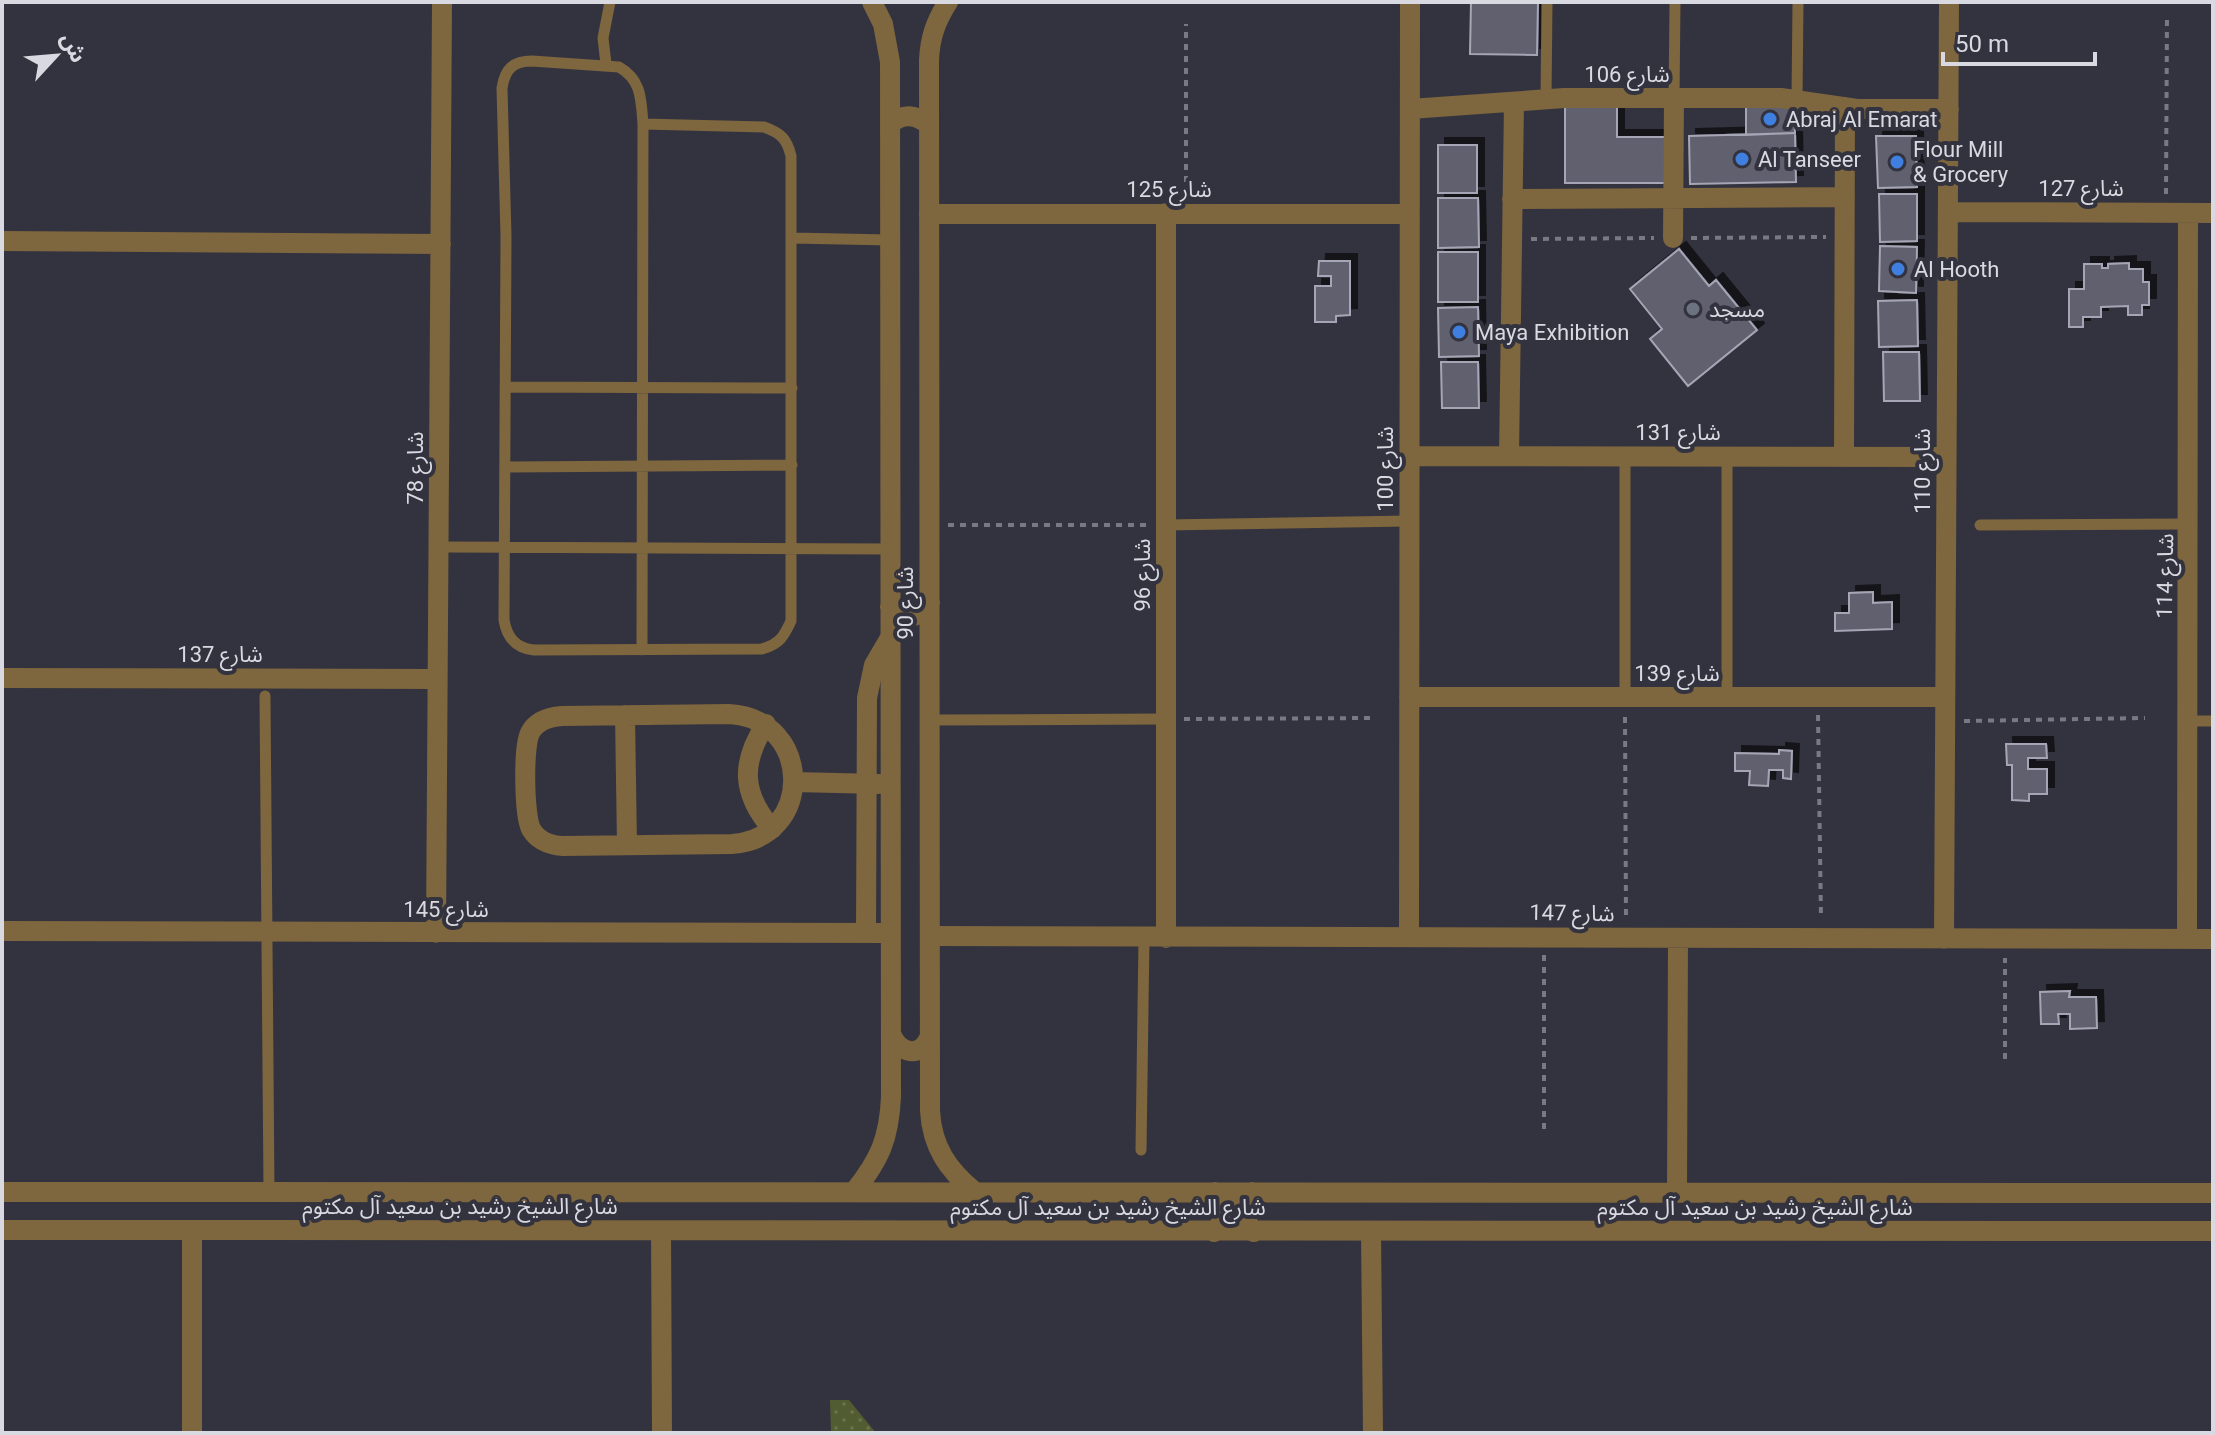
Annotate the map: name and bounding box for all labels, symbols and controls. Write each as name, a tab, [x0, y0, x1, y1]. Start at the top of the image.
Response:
north arrow	[16, 16, 96, 96]
scale bar	[1943, 16, 2095, 66]
text: ش	[56, 28, 91, 66]
text: 50 m	[1955, 30, 2009, 58]
street label: شارع 106	[1584, 62, 1670, 91]
place label: Abraj Al Emarat	[1786, 107, 1938, 132]
marker: Abraj Al Emarat	[1761, 110, 1779, 128]
place label: Flour Mill & Grocery	[1913, 137, 2009, 187]
place label: Al Tanseer	[1758, 147, 1861, 172]
marker: Al Tanseer	[1733, 150, 1751, 168]
marker: Flour Mill & Grocery	[1888, 153, 1906, 171]
street label: شارع 127	[2038, 176, 2124, 205]
street label: شارع 125	[1126, 177, 1212, 206]
place label: Al Hooth	[1914, 257, 1999, 282]
marker: Al Hooth	[1889, 260, 1907, 278]
place label: مسجد	[1709, 297, 1765, 322]
marker: مسجد	[1684, 300, 1702, 318]
place label: Maya Exhibition	[1475, 320, 1630, 345]
marker: Maya Exhibition	[1450, 323, 1468, 341]
street label: شارع 131	[1635, 420, 1721, 449]
street label: شارع 100	[1373, 426, 1402, 512]
street label: شارع 110	[1910, 428, 1939, 514]
street label: شارع 78	[403, 431, 432, 505]
street label: شارع 114	[2152, 533, 2182, 619]
street label: شارع 96	[1130, 538, 1159, 612]
street label: شارع 90	[893, 566, 922, 640]
street label: شارع 137	[177, 642, 263, 671]
street label: شارع 139	[1634, 661, 1720, 690]
street label: شارع 145	[403, 897, 489, 926]
street label: شارع 147	[1529, 900, 1615, 930]
street label: شارع الشيخ رشيد بن سعيد آل مكتوم	[302, 1194, 618, 1223]
street label: شارع الشيخ رشيد بن سعيد آل مكتوم	[950, 1195, 1266, 1224]
street label: شارع الشيخ رشيد بن سعيد آل مكتوم	[1597, 1195, 1913, 1224]

